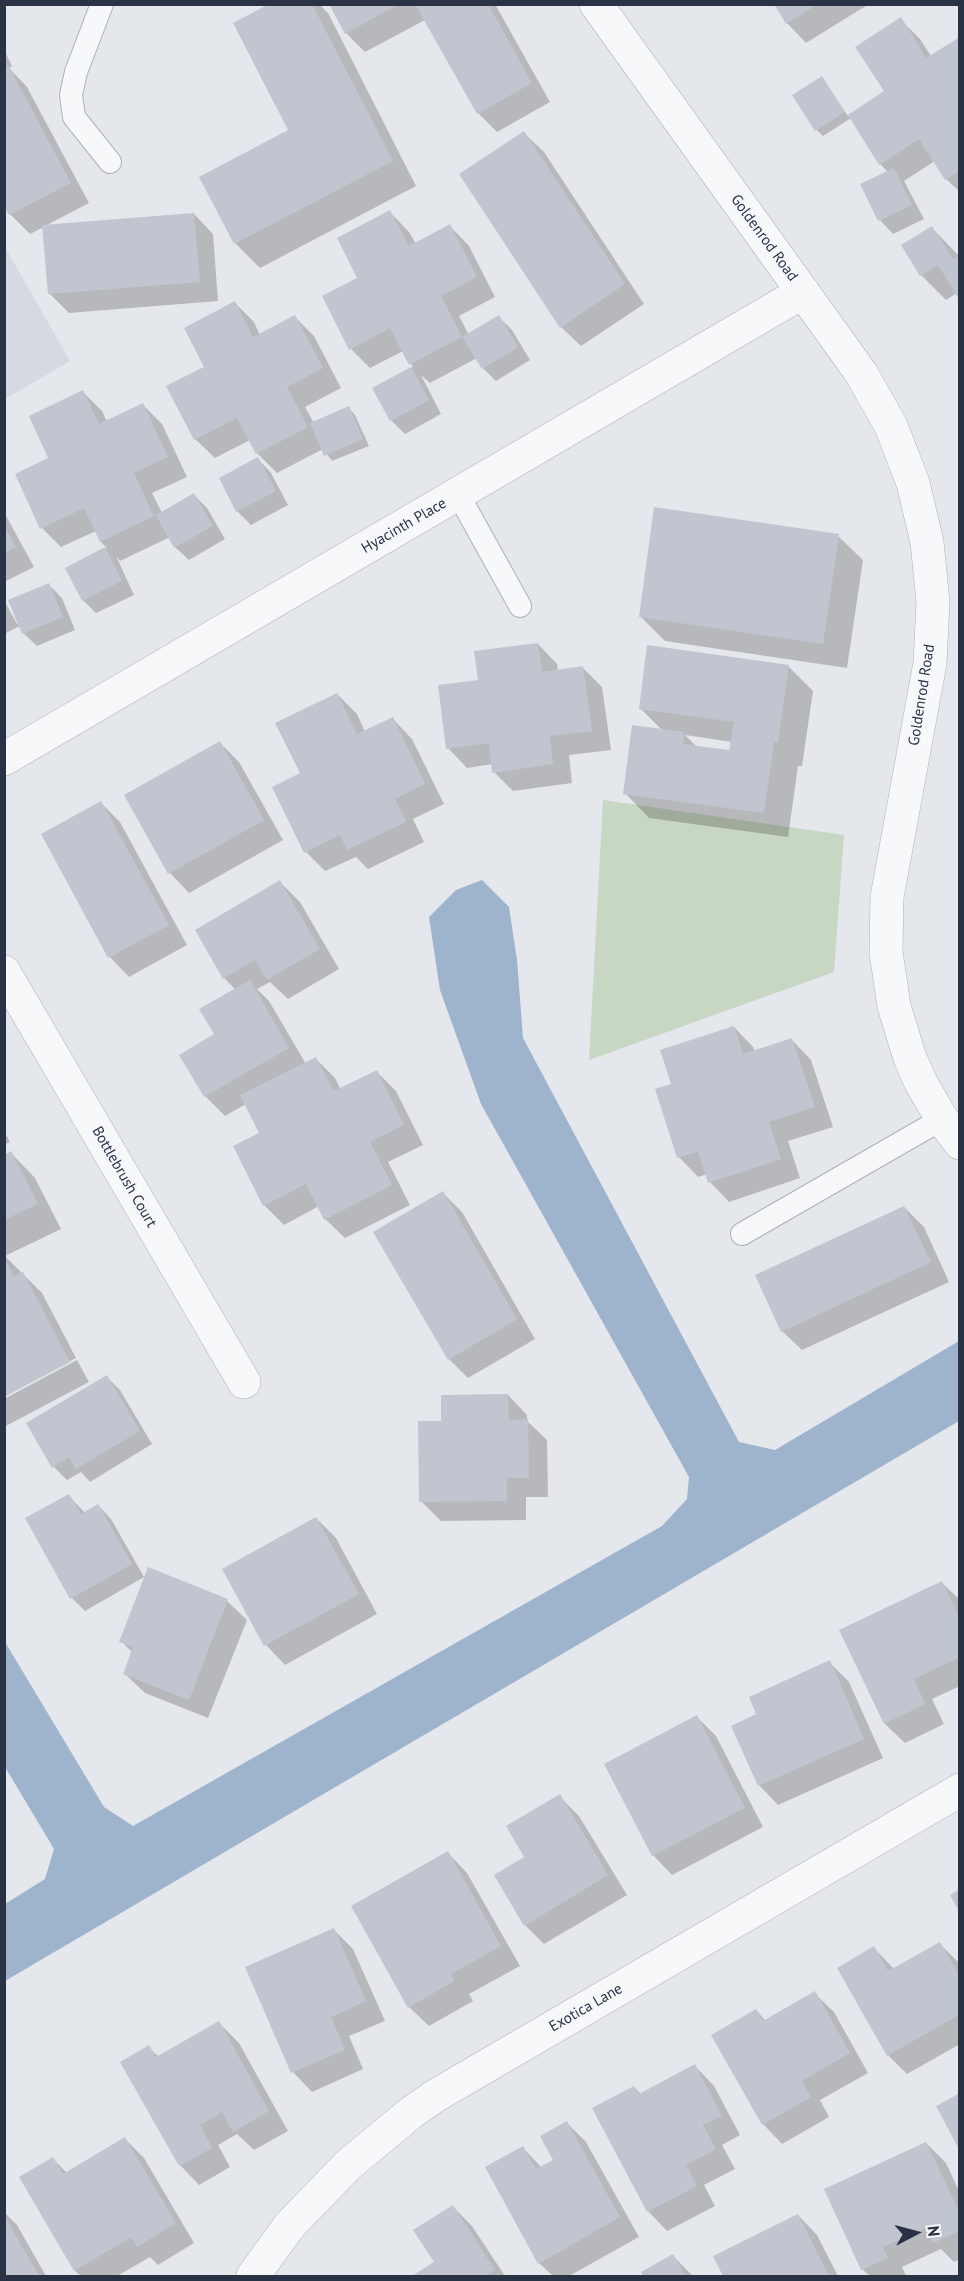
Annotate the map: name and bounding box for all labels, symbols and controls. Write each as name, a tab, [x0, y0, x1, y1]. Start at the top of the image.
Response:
street label: Goldenrod Road	[727, 191, 801, 285]
street label: Hyacinth Place	[358, 494, 450, 558]
street label: Goldenrod Road	[905, 643, 939, 747]
street label: Bottlebrush Court	[88, 1123, 160, 1231]
street label: Exotica Lane	[546, 1980, 626, 2036]
north arrow	[886, 2203, 946, 2263]
text: N	[923, 2225, 944, 2237]

